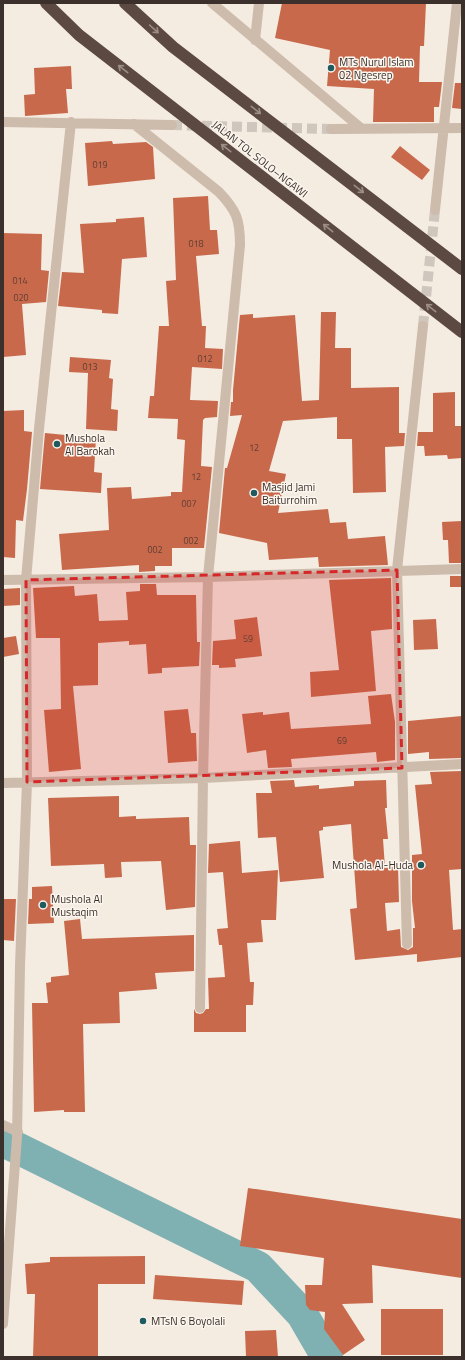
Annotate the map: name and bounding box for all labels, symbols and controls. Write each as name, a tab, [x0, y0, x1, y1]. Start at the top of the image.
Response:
one-way arrow	[149, 25, 159, 34]
place label: MTs Nurul Islam 02 Ngesrep	[339, 54, 414, 83]
marker: MTs Nurul Islam 02 Ngesrep	[326, 63, 336, 73]
one-way arrow	[117, 65, 128, 73]
one-way arrow	[250, 106, 261, 114]
street label: JALAN TOL SOLO–NGAWI	[209, 117, 311, 201]
one-way arrow	[220, 144, 231, 153]
house number: 019	[92, 158, 108, 171]
one-way arrow	[353, 185, 364, 194]
one-way arrow	[323, 224, 334, 232]
house number: 018	[188, 237, 204, 250]
house number: 014	[12, 274, 28, 287]
house number: 020	[13, 291, 29, 304]
one-way arrow	[426, 303, 437, 312]
house number: 012	[197, 352, 213, 365]
house number: 013	[82, 360, 98, 373]
place label: Mushola Al Barokah	[65, 430, 115, 459]
marker: Mushola Al Barokah	[52, 439, 62, 449]
house number: 12	[249, 441, 259, 454]
house number: 12	[191, 470, 201, 483]
place label: Masjid Jami Baiturrohim	[262, 479, 317, 508]
marker: Masjid Jami Baiturrohim	[249, 488, 259, 498]
house number: 007	[181, 497, 197, 510]
house number: 002	[183, 534, 199, 547]
house number: 002	[147, 543, 163, 556]
house number: 59	[243, 632, 253, 645]
house number: 69	[337, 734, 347, 747]
place label: Mushola Al-Huda	[332, 857, 413, 873]
marker: Mushola Al-Huda	[416, 860, 426, 870]
place label: Mushola Al Mustaqim	[51, 891, 102, 920]
marker: Mushola Al Mustaqim	[38, 900, 48, 910]
place label: MTsN 6 Boyolali	[151, 1313, 225, 1329]
marker: MTsN 6 Boyolali	[138, 1316, 148, 1326]

